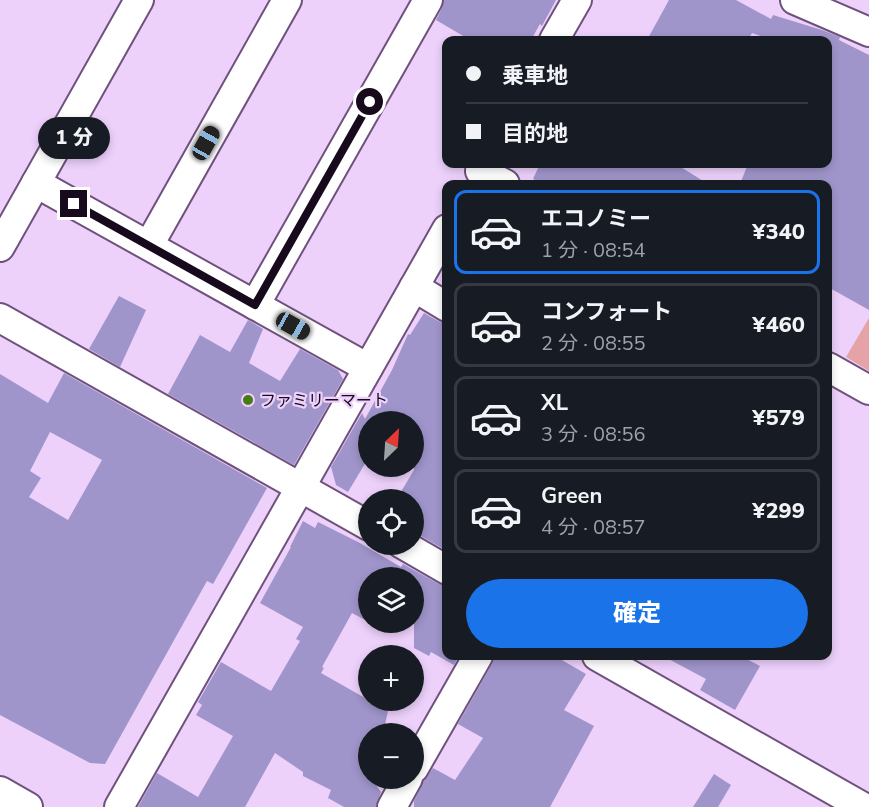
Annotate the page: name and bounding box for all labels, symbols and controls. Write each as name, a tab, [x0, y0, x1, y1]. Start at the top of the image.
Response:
text: 乗車地	[502, 61, 568, 91]
route start	[356, 88, 383, 115]
callout: 1 分	[38, 117, 110, 159]
text: 目的地	[502, 119, 568, 149]
car	[189, 123, 223, 163]
text: 1 分	[55, 124, 93, 151]
route end	[60, 190, 87, 217]
text: エコノミー	[541, 204, 651, 234]
icon: car	[469, 205, 523, 259]
text: ¥340	[752, 217, 805, 247]
text: 1 分 · 08:54	[541, 237, 646, 264]
text: コンフォート	[541, 297, 672, 327]
icon: car	[469, 298, 523, 352]
car	[273, 309, 313, 343]
text: ¥460	[752, 310, 805, 340]
text: 2 分 · 08:55	[541, 330, 646, 357]
text: XL	[541, 388, 568, 418]
place label: ファミリーマート	[260, 390, 388, 412]
icon: car	[469, 391, 523, 445]
marker: ファミリーマート	[241, 393, 255, 407]
text: ¥579	[752, 403, 805, 433]
north arrow	[358, 411, 424, 477]
map controls	[358, 411, 424, 789]
text: 3 分 · 08:56	[541, 421, 646, 448]
text: Green	[541, 481, 602, 511]
icon: car	[469, 484, 523, 538]
button: locate	[358, 489, 424, 555]
text: ¥299	[752, 496, 805, 526]
text: 4 分 · 08:57	[541, 514, 646, 541]
button: layers	[358, 567, 424, 633]
button: 確定	[466, 579, 808, 648]
button: +	[358, 645, 424, 711]
button: −	[358, 723, 424, 789]

